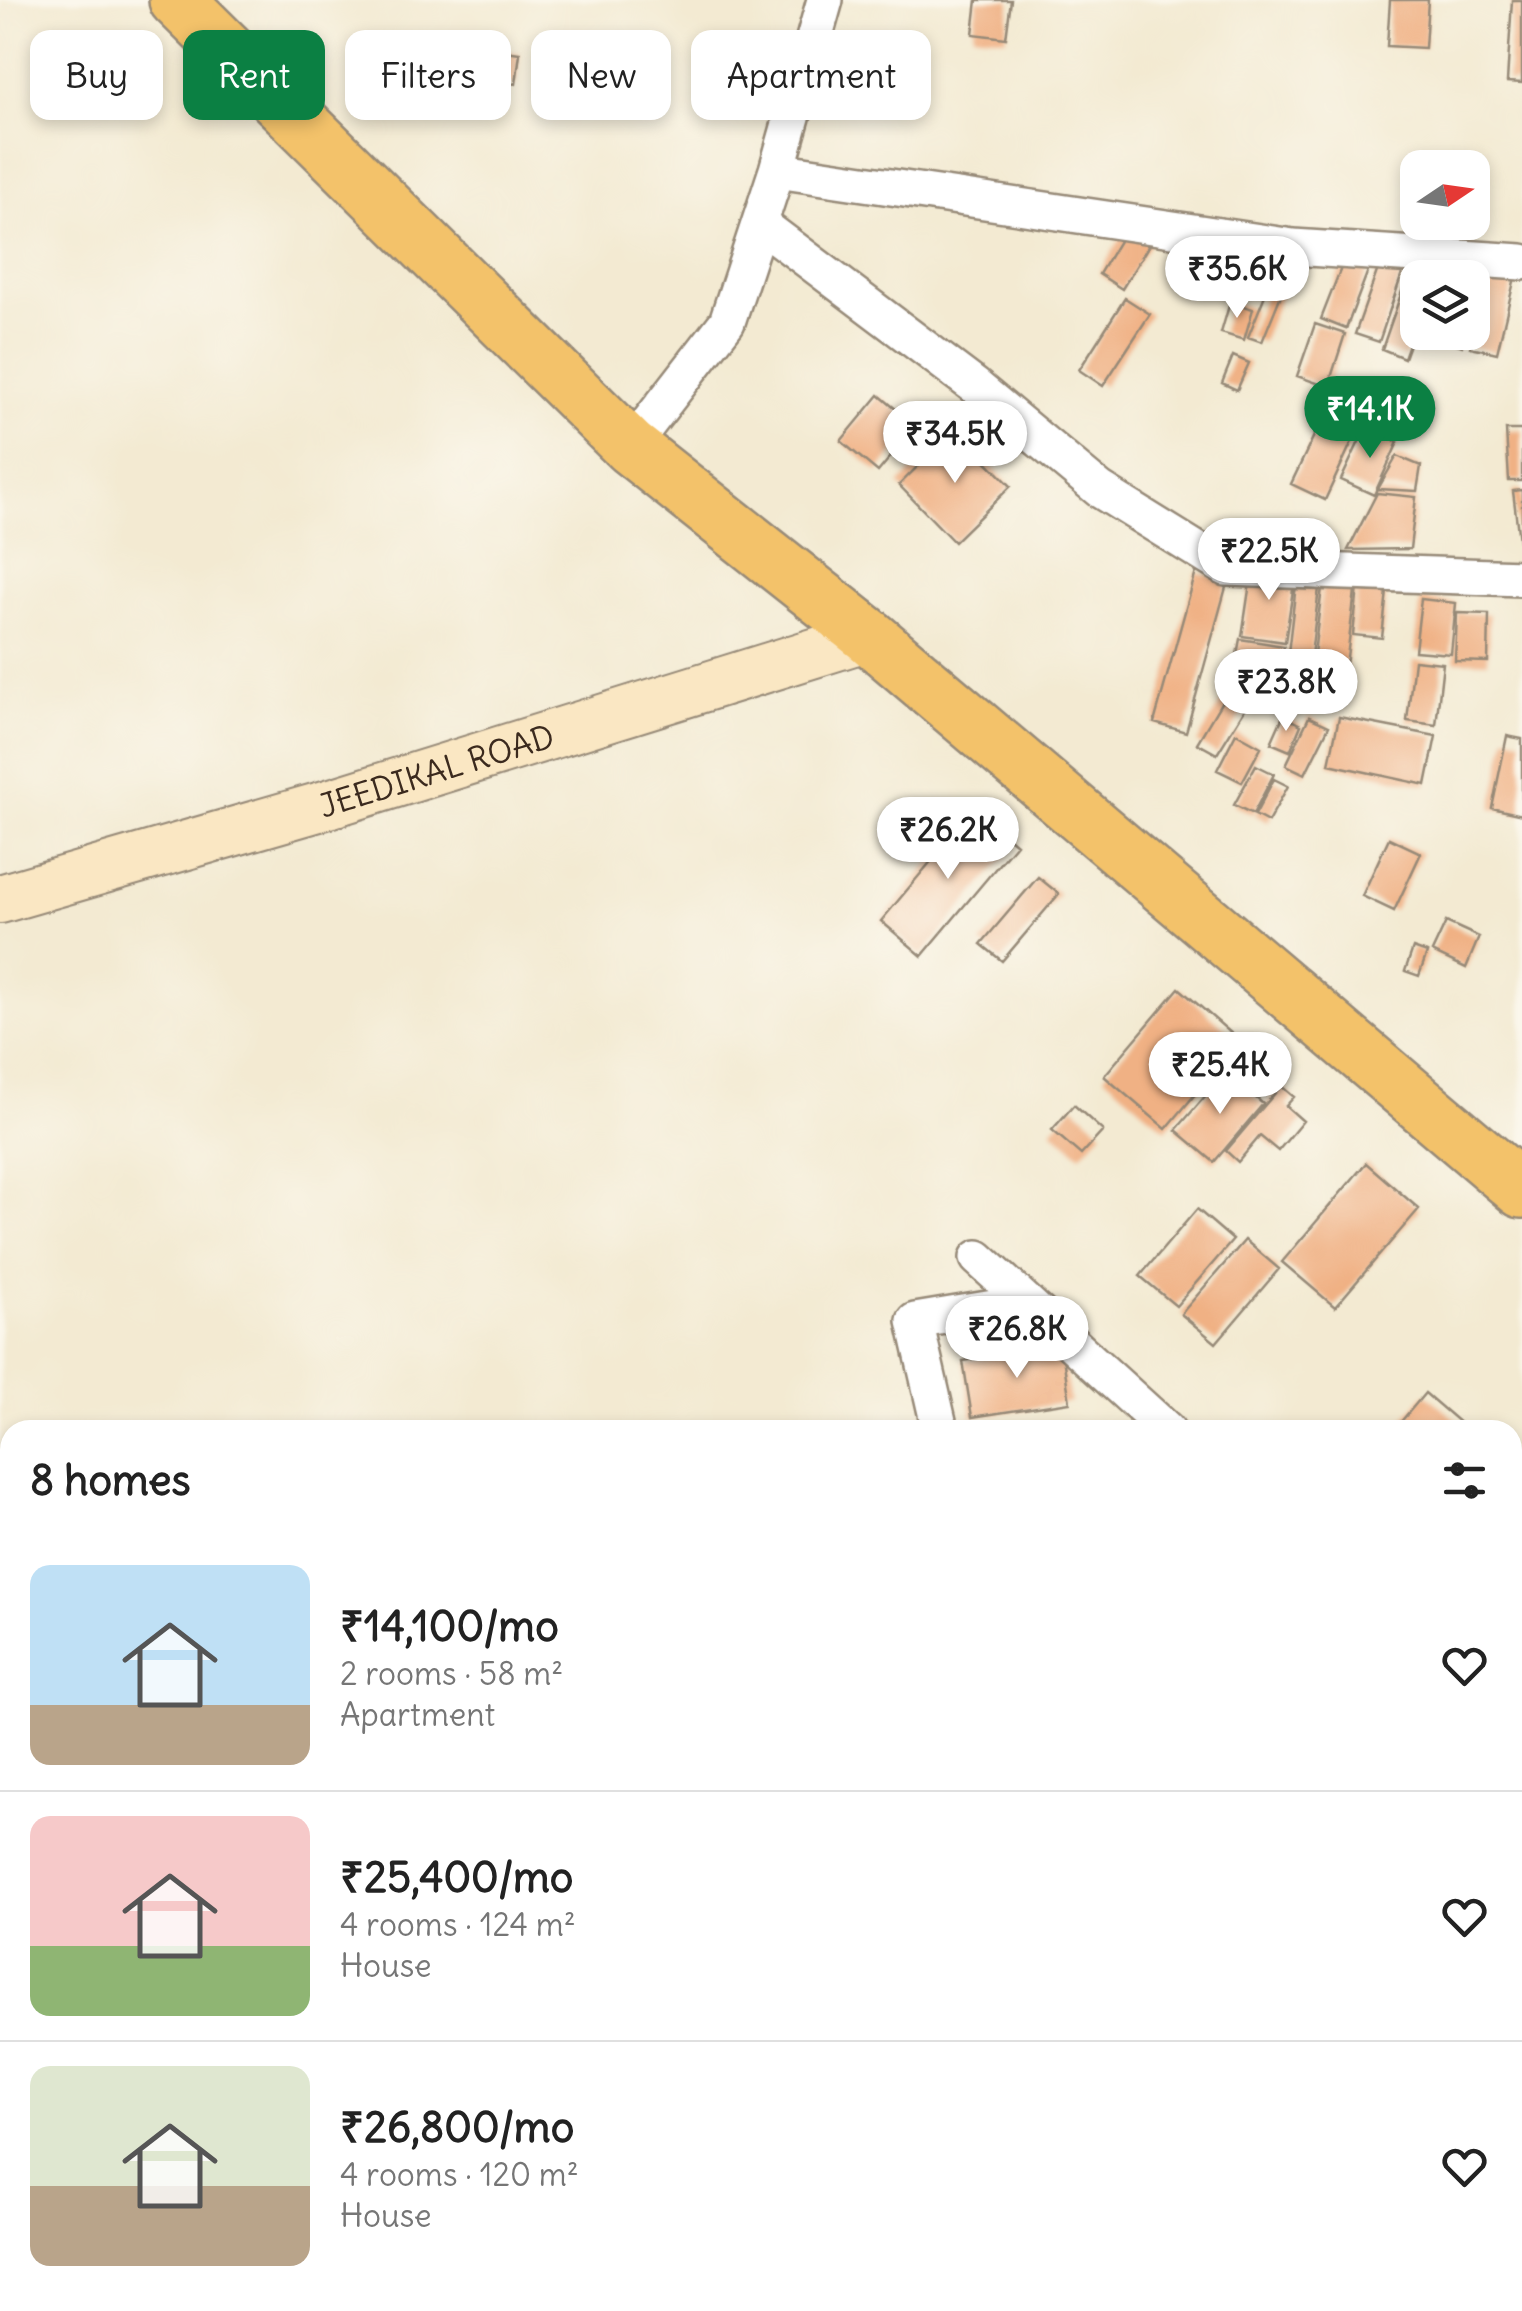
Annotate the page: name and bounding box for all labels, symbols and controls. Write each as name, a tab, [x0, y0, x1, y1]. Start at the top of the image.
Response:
chip: Buy	[30, 30, 163, 120]
chip: Rent	[183, 30, 325, 120]
chip: Filters	[345, 30, 511, 120]
chip: New	[531, 30, 671, 120]
chip: Apartment	[691, 30, 931, 120]
north arrow	[1400, 150, 1490, 240]
map controls	[1400, 150, 1490, 350]
pin: ₹35.6K	[1156, 236, 1318, 321]
text: ₹35.6K	[1187, 248, 1287, 289]
button: layers	[1400, 260, 1490, 350]
pin: ₹14.1K	[1289, 376, 1451, 461]
text: ₹14.1K	[1326, 388, 1414, 429]
pin: ₹34.5K	[874, 401, 1036, 486]
text: ₹34.5K	[905, 413, 1005, 454]
pin: ₹22.5K	[1188, 518, 1350, 603]
text: ₹22.5K	[1220, 530, 1318, 571]
pin: ₹23.8K	[1205, 649, 1367, 734]
text: ₹23.8K	[1237, 661, 1335, 702]
street label: JEEDIKAL ROAD	[314, 715, 559, 826]
pin: ₹26.2K	[867, 797, 1029, 882]
text: ₹26.2K	[899, 809, 997, 850]
pin: ₹25.4K	[1139, 1032, 1301, 1117]
text: ₹25.4K	[1171, 1044, 1269, 1085]
pin: ₹26.8K	[936, 1296, 1098, 1381]
text: ₹26.8K	[967, 1308, 1067, 1349]
icon: filters	[1437, 1453, 1492, 1508]
text: 8 homes	[30, 1454, 191, 1506]
text: ₹14,100/mo	[340, 1600, 559, 1652]
icon: home	[110, 1605, 230, 1725]
icon: heart	[1437, 1638, 1492, 1693]
text: 2 rooms · 58 m²	[340, 1653, 563, 1694]
text: Apartment	[340, 1694, 495, 1735]
text: ₹25,400/mo	[340, 1851, 573, 1903]
icon: home	[110, 1856, 230, 1976]
icon: heart	[1437, 1889, 1492, 1944]
text: 4 rooms · 124 m²	[340, 1904, 576, 1945]
text: House	[340, 1945, 431, 1986]
text: ₹26,800/mo	[340, 2101, 574, 2153]
icon: home	[110, 2106, 230, 2226]
icon: heart	[1437, 2139, 1492, 2194]
text: 4 rooms · 120 m²	[340, 2154, 579, 2195]
text: House	[340, 2195, 431, 2236]

